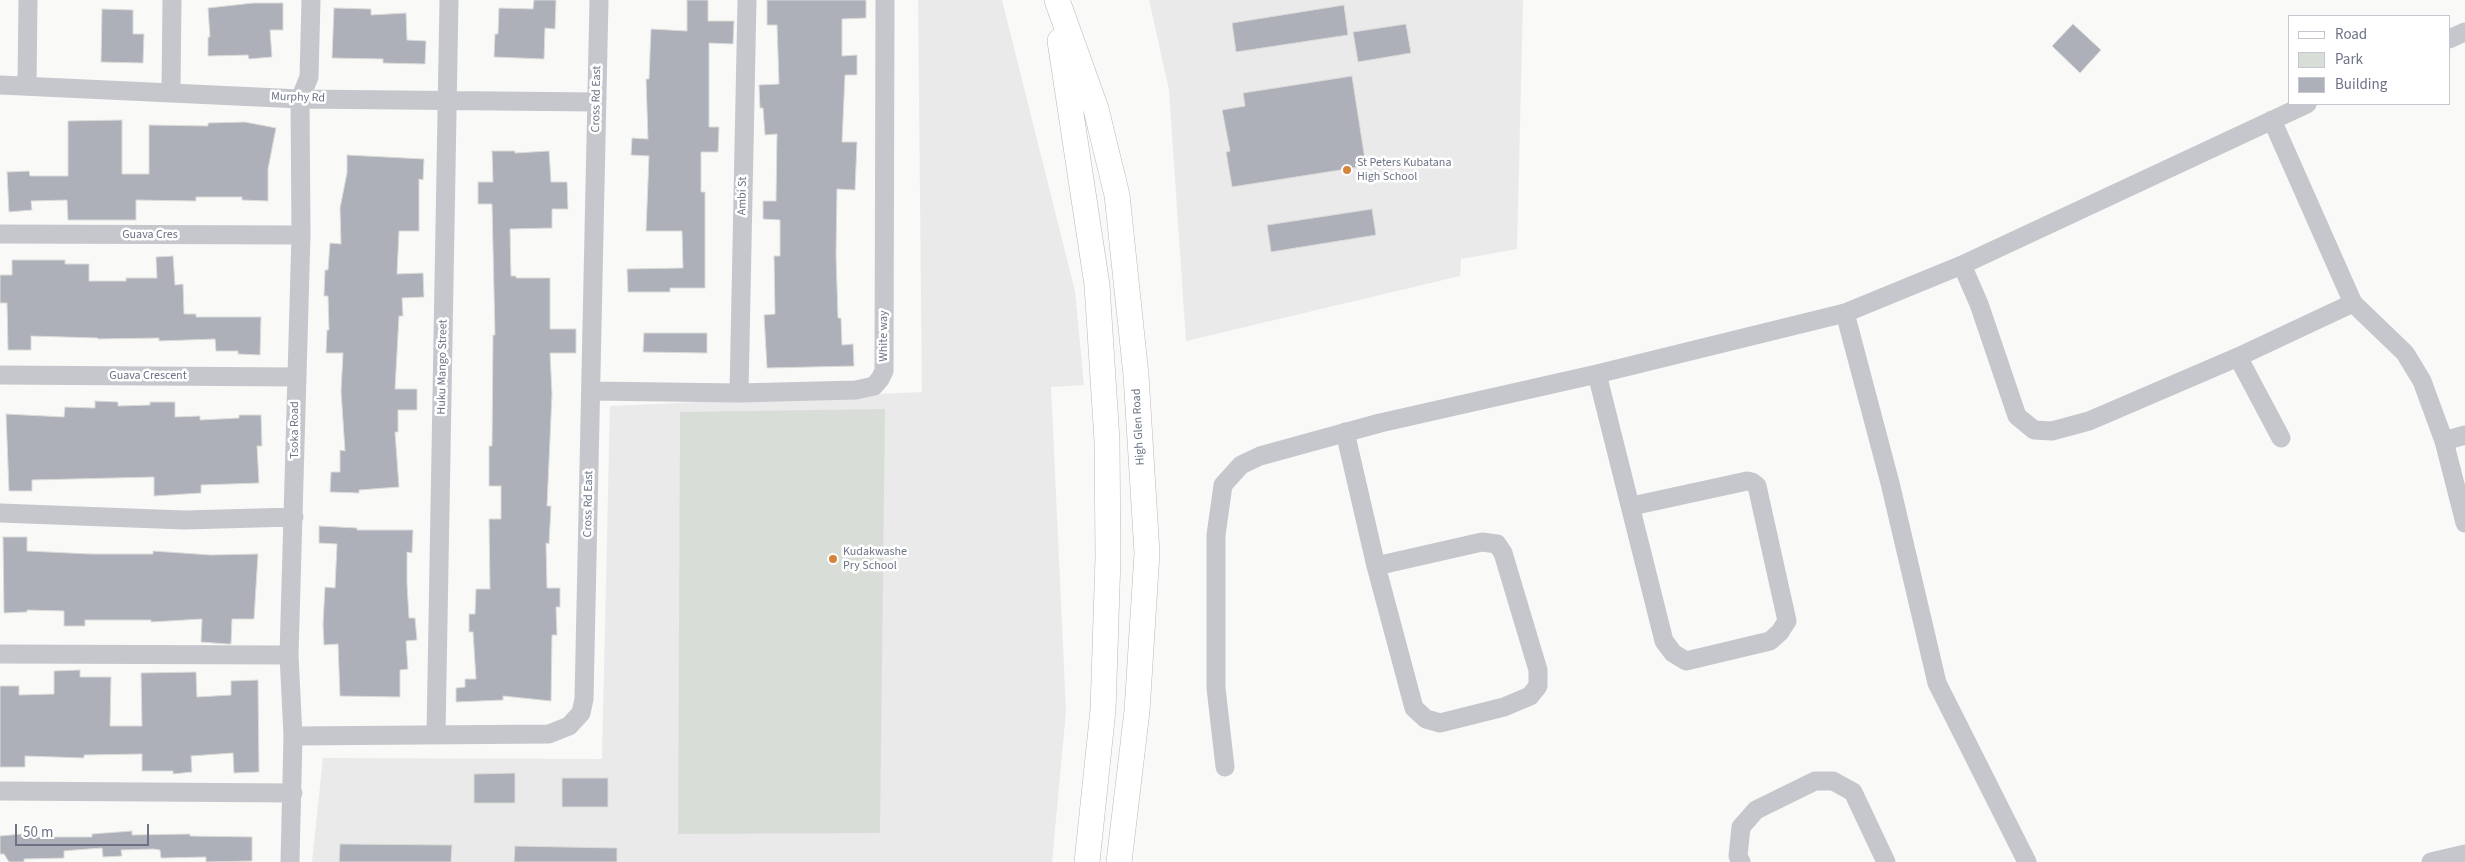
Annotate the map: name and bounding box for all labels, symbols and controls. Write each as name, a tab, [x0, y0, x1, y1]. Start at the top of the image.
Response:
legend	[2288, 15, 2450, 105]
text: Road	[2335, 24, 2367, 45]
text: Park	[2335, 49, 2363, 70]
street label: Cross Rd East	[589, 65, 605, 133]
text: Building	[2335, 74, 2387, 95]
street label: Murphy Rd	[271, 90, 325, 106]
place label: St Peters Kubatana High School	[1357, 156, 1451, 184]
marker: St Peters Kubatana High School	[1341, 164, 1353, 176]
street label: Ambi St	[735, 177, 751, 215]
street label: Guava Cres	[122, 228, 178, 242]
street label: White way	[877, 310, 891, 362]
street label: Huku Mango Street	[435, 319, 451, 415]
street label: Guava Crescent	[109, 369, 187, 383]
street label: High Glen Road	[1130, 388, 1148, 466]
street label: Tsoka Road	[288, 401, 302, 459]
street label: Cross Rd East	[581, 470, 597, 538]
place label: Kudakwashe Pry School	[843, 545, 907, 573]
marker: Kudakwashe Pry School	[827, 553, 839, 565]
scale bar	[18, 814, 151, 846]
text: 50 m	[23, 822, 53, 843]

